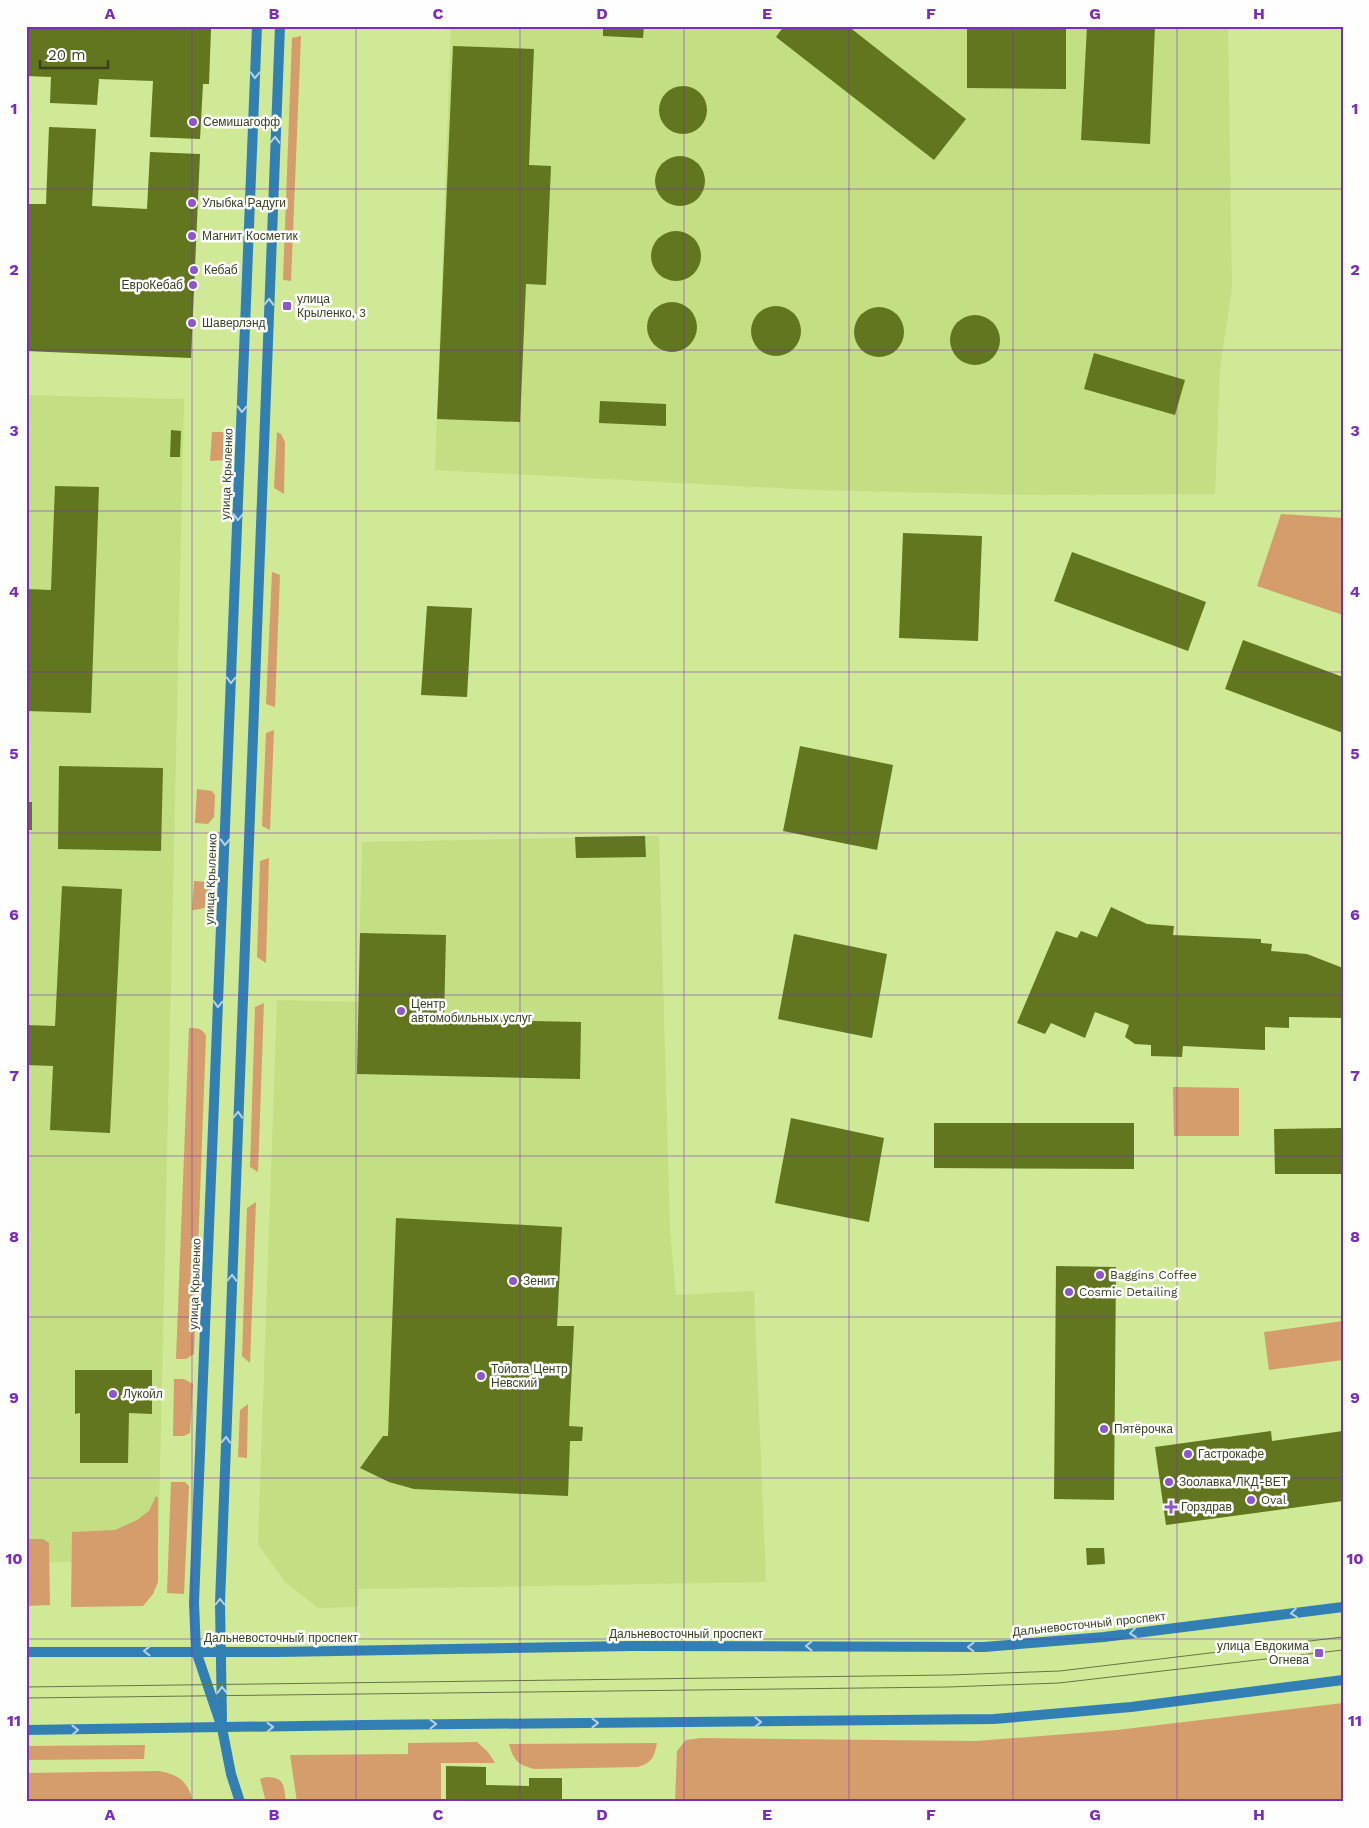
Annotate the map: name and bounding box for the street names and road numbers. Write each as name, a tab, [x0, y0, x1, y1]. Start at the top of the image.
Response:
street label: улица Крыленко	[218, 428, 236, 520]
street label: улица Крыленко	[202, 833, 220, 925]
street label: улица Крыленко	[186, 1238, 204, 1330]
street label: Дальневосточный проспект	[1012, 1609, 1167, 1639]
street label: Дальневосточный проспект	[609, 1627, 764, 1641]
street label: Дальневосточный проспект	[204, 1631, 359, 1645]

